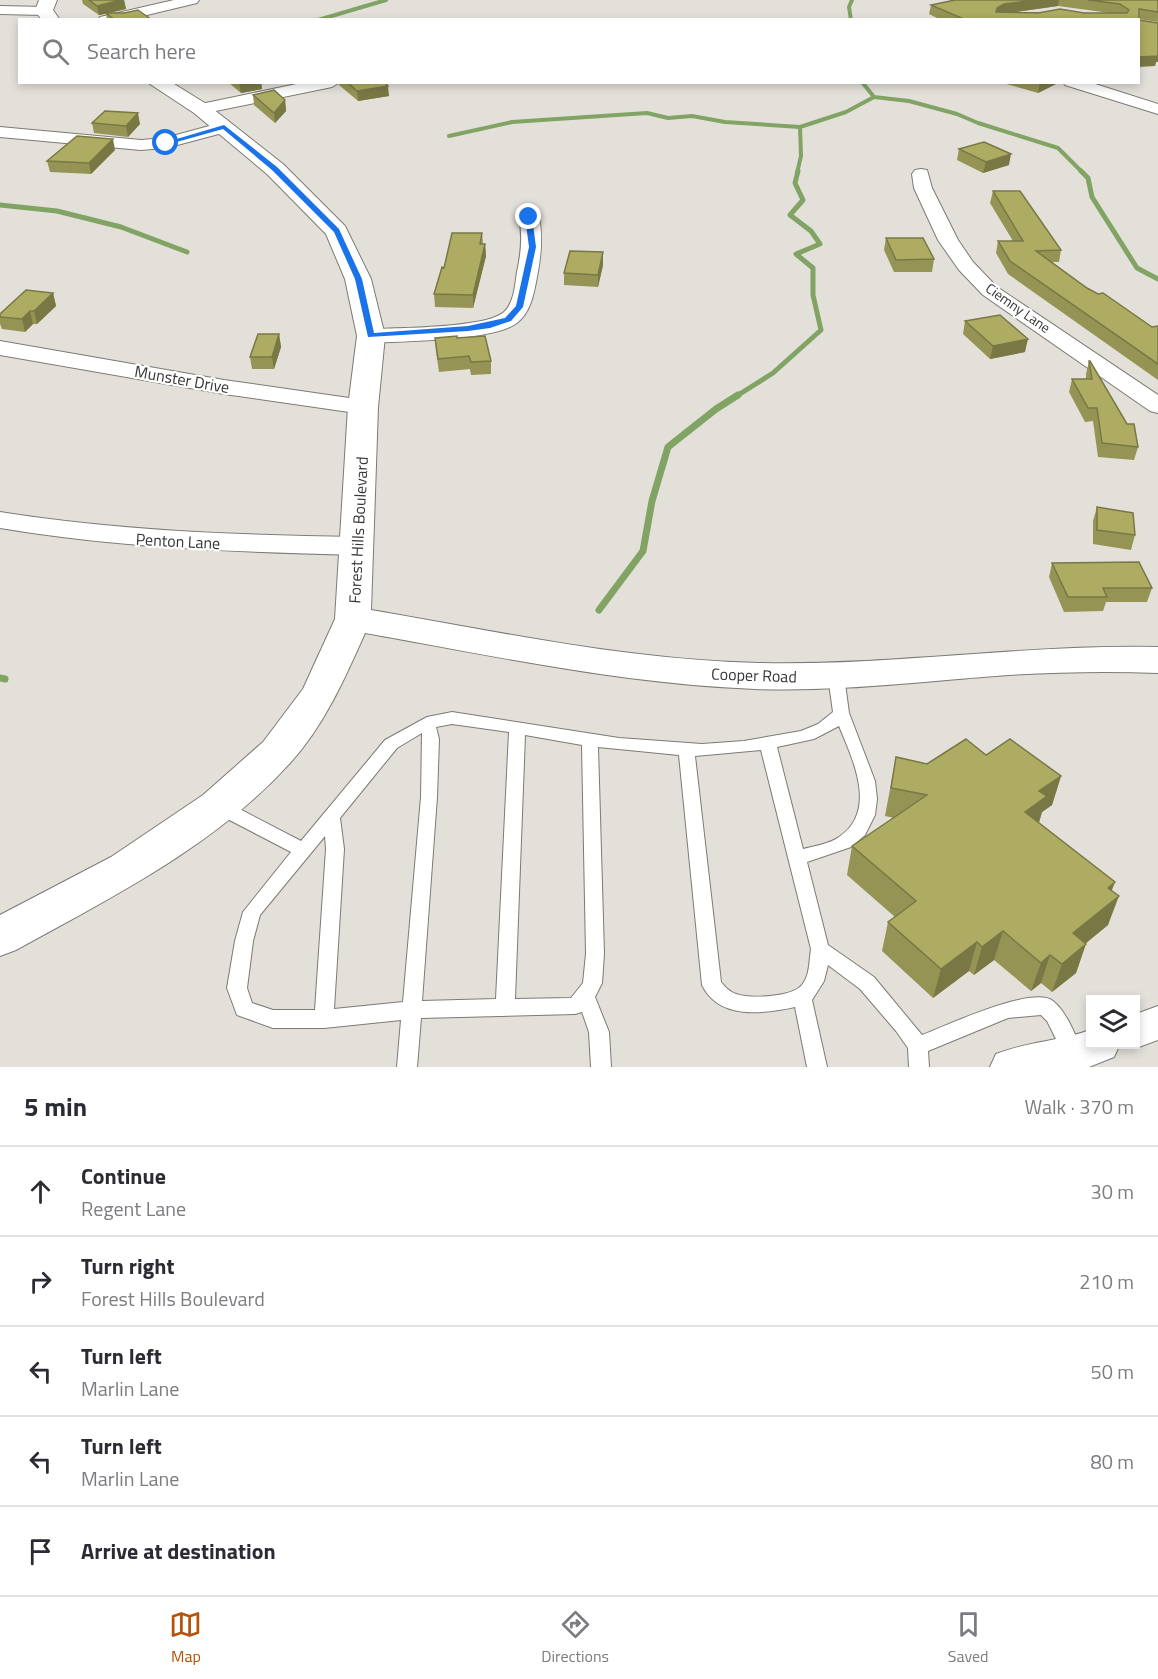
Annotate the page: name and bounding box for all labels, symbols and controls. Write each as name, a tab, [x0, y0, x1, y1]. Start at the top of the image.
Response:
search box	[18, 18, 1140, 84]
text: Search here	[87, 34, 196, 68]
icon: search	[39, 35, 72, 68]
route start	[152, 129, 178, 155]
route end	[515, 203, 541, 229]
street label: Ciemny Lane	[982, 277, 1055, 338]
street label: Munster Drive	[133, 359, 231, 399]
street label: Forest Hills Boulevard	[342, 456, 374, 604]
street label: Penton Lane	[135, 527, 221, 555]
street label: Cooper Road	[711, 662, 797, 688]
map controls	[1086, 995, 1140, 1049]
button: layers	[1086, 995, 1140, 1049]
text: 5 min	[24, 1087, 87, 1126]
text: Walk · 370 m	[1025, 1091, 1134, 1122]
text: Continue	[81, 1159, 166, 1193]
icon: ahead	[24, 1175, 57, 1208]
text: 30 m	[1090, 1176, 1134, 1207]
text: Regent Lane	[81, 1193, 186, 1224]
text: Turn right	[81, 1249, 175, 1283]
icon: right	[24, 1265, 57, 1298]
text: 210 m	[1079, 1266, 1134, 1297]
text: Forest Hills Boulevard	[81, 1283, 265, 1314]
text: Turn left	[81, 1339, 162, 1373]
icon: left	[24, 1355, 57, 1388]
text: 50 m	[1090, 1356, 1134, 1387]
text: Marlin Lane	[81, 1373, 179, 1404]
text: Turn left	[81, 1429, 162, 1463]
icon: left	[24, 1445, 57, 1478]
text: 80 m	[1090, 1446, 1134, 1477]
text: Marlin Lane	[81, 1463, 179, 1494]
text: Arrive at destination	[81, 1534, 276, 1568]
icon: arrive	[24, 1535, 57, 1568]
tab: Map	[169, 1608, 202, 1668]
tab: Directions	[541, 1608, 609, 1668]
tab: Saved	[948, 1608, 989, 1668]

